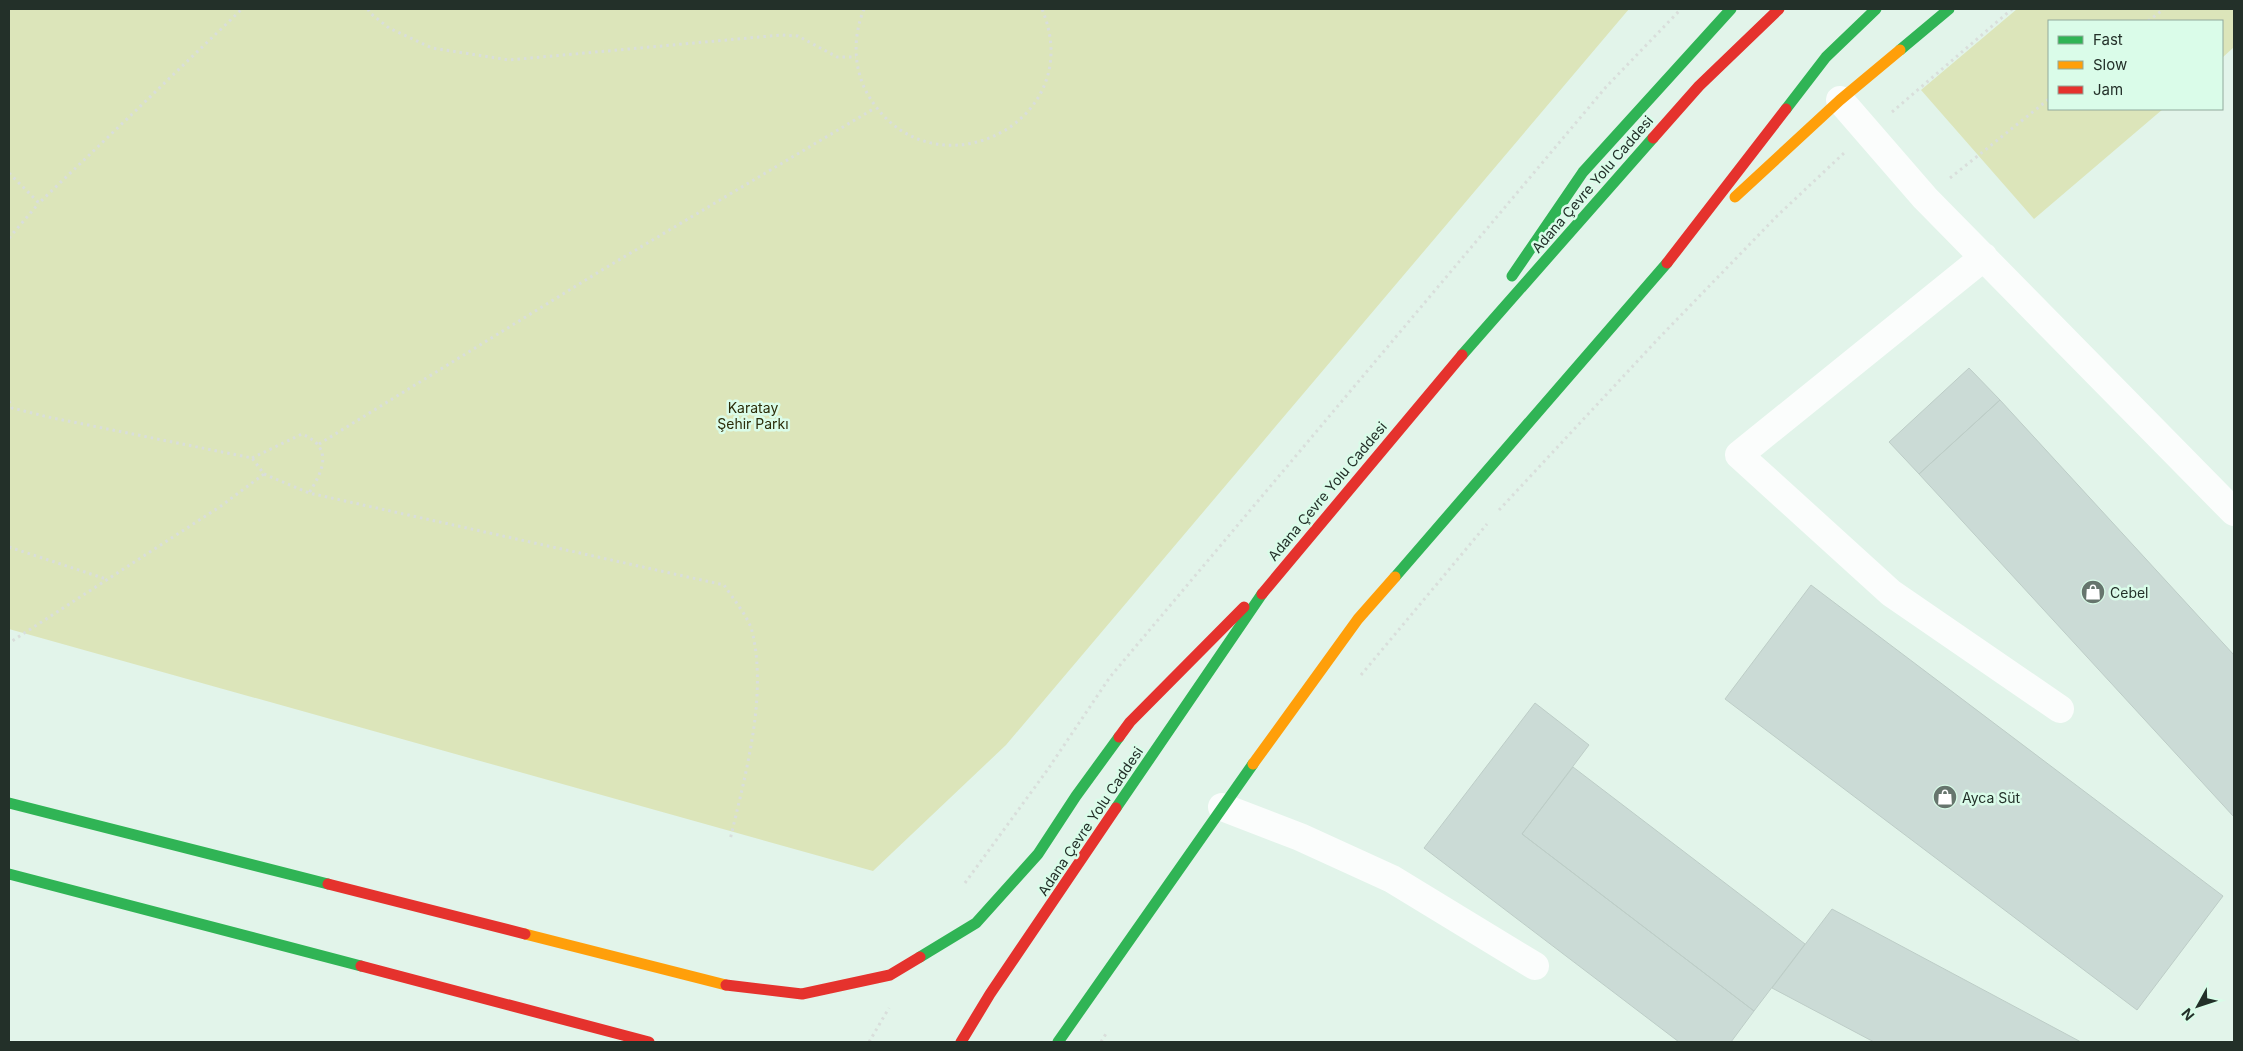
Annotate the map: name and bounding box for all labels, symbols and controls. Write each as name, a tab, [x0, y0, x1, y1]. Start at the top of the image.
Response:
legend	[2048, 20, 2223, 110]
text: Fast	[2093, 30, 2123, 49]
text: Slow	[2093, 55, 2127, 74]
text: Jam	[2093, 80, 2123, 99]
street label: Adana Çevre Yolu Caddesi	[1528, 112, 1656, 256]
park label: Karatay Şehir Parkı	[717, 399, 789, 432]
street label: Adana Çevre Yolu Caddesi	[1264, 418, 1390, 564]
shop icon: Cebel	[2080, 579, 2106, 605]
place label: Cebel	[2110, 584, 2149, 601]
street label: Adana Çevre Yolu Caddesi	[1034, 743, 1146, 899]
shop icon: Ayca Süt	[1932, 784, 1958, 810]
place label: Ayca Süt	[1962, 789, 2020, 806]
north arrow	[2173, 981, 2223, 1031]
text: N	[2178, 1005, 2198, 1024]

